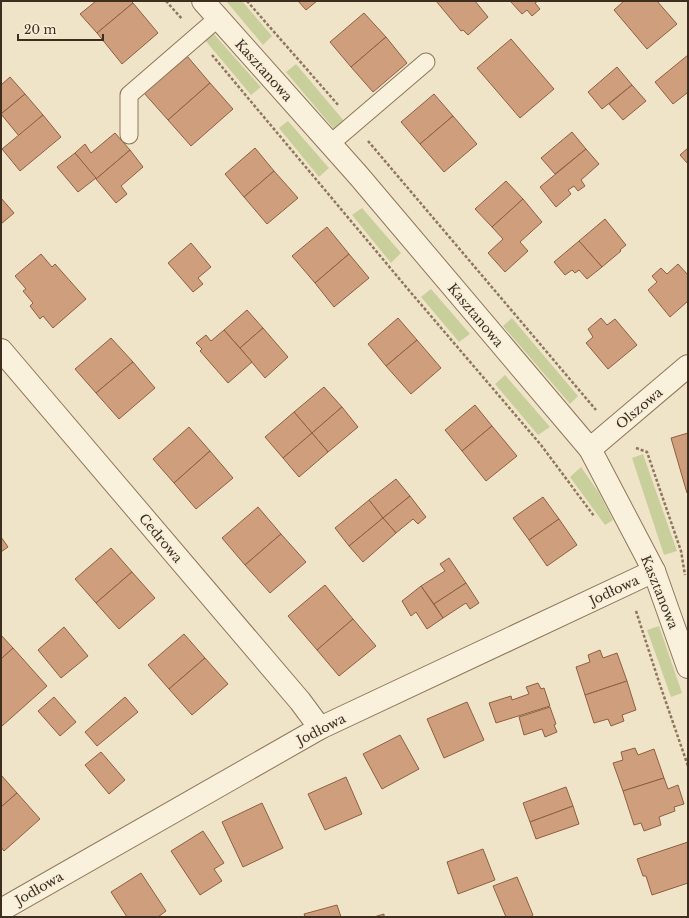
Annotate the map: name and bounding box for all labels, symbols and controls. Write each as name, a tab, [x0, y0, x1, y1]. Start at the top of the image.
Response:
scale bar	[18, 16, 103, 42]
text: 20 m	[24, 22, 56, 37]
street label: Kasztanowa	[231, 36, 297, 106]
street label: Kasztanowa	[444, 280, 508, 351]
street label: Olszowa	[612, 383, 667, 433]
street label: Cedrowa	[135, 510, 187, 567]
street label: Kasztanowa	[637, 553, 682, 632]
street label: Jodłowa	[585, 571, 642, 610]
street label: Jodłowa	[292, 710, 349, 750]
street label: Jodłowa	[10, 868, 67, 910]

